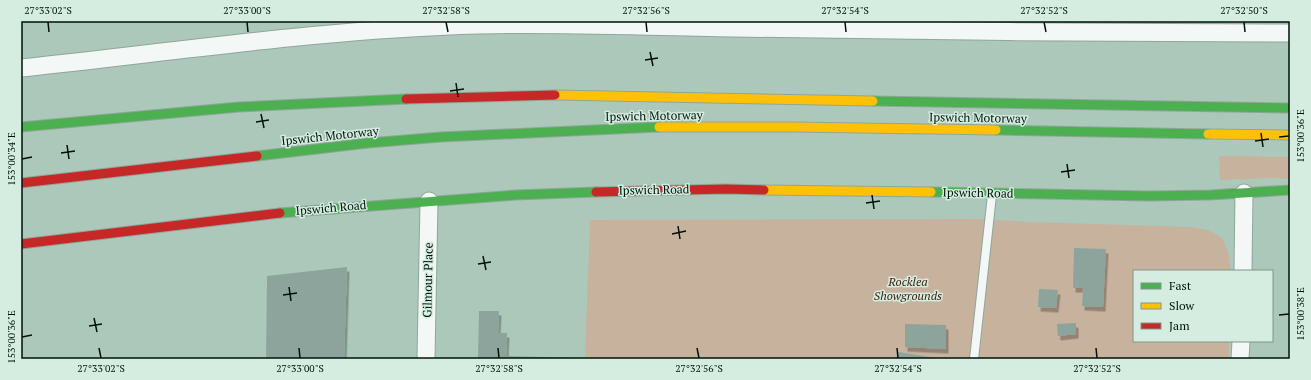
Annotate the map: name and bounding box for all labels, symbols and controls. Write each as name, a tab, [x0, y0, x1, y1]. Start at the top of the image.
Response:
text: 27°33'02"S	[24, 4, 72, 17]
text: 27°33'00"S	[223, 4, 271, 17]
text: 27°32'58"S	[422, 4, 470, 17]
text: 27°32'56"S	[622, 4, 670, 17]
text: 27°32'54"S	[821, 4, 869, 17]
text: 27°32'52"S	[1020, 4, 1068, 17]
text: 27°32'50"S	[1220, 4, 1268, 17]
street label: Ipswich Motorway	[605, 107, 704, 124]
street label: Ipswich Motorway	[929, 109, 1028, 126]
text: 153°00'36"E	[1294, 109, 1307, 163]
street label: Ipswich Motorway	[281, 123, 380, 148]
text: 153°00'34"E	[5, 132, 18, 186]
street label: Ipswich Road	[618, 181, 690, 198]
street label: Ipswich Road	[942, 184, 1014, 201]
street label: Ipswich Road	[295, 197, 367, 218]
street label: Gilmour Place	[419, 242, 436, 318]
legend	[1133, 270, 1273, 342]
park label: Rocklea Showgrounds	[874, 274, 942, 303]
text: Fast	[1169, 278, 1192, 293]
text: 153°00'38"E	[1294, 287, 1307, 341]
text: Slow	[1169, 298, 1195, 313]
text: 153°00'36"E	[5, 310, 18, 364]
text: Jam	[1169, 318, 1190, 333]
text: 27°33'02"S	[77, 362, 125, 375]
text: 27°33'00"S	[276, 362, 324, 375]
text: 27°32'58"S	[475, 362, 523, 375]
text: 27°32'56"S	[675, 362, 723, 375]
text: 27°32'54"S	[874, 362, 922, 375]
text: 27°32'52"S	[1073, 362, 1121, 375]

